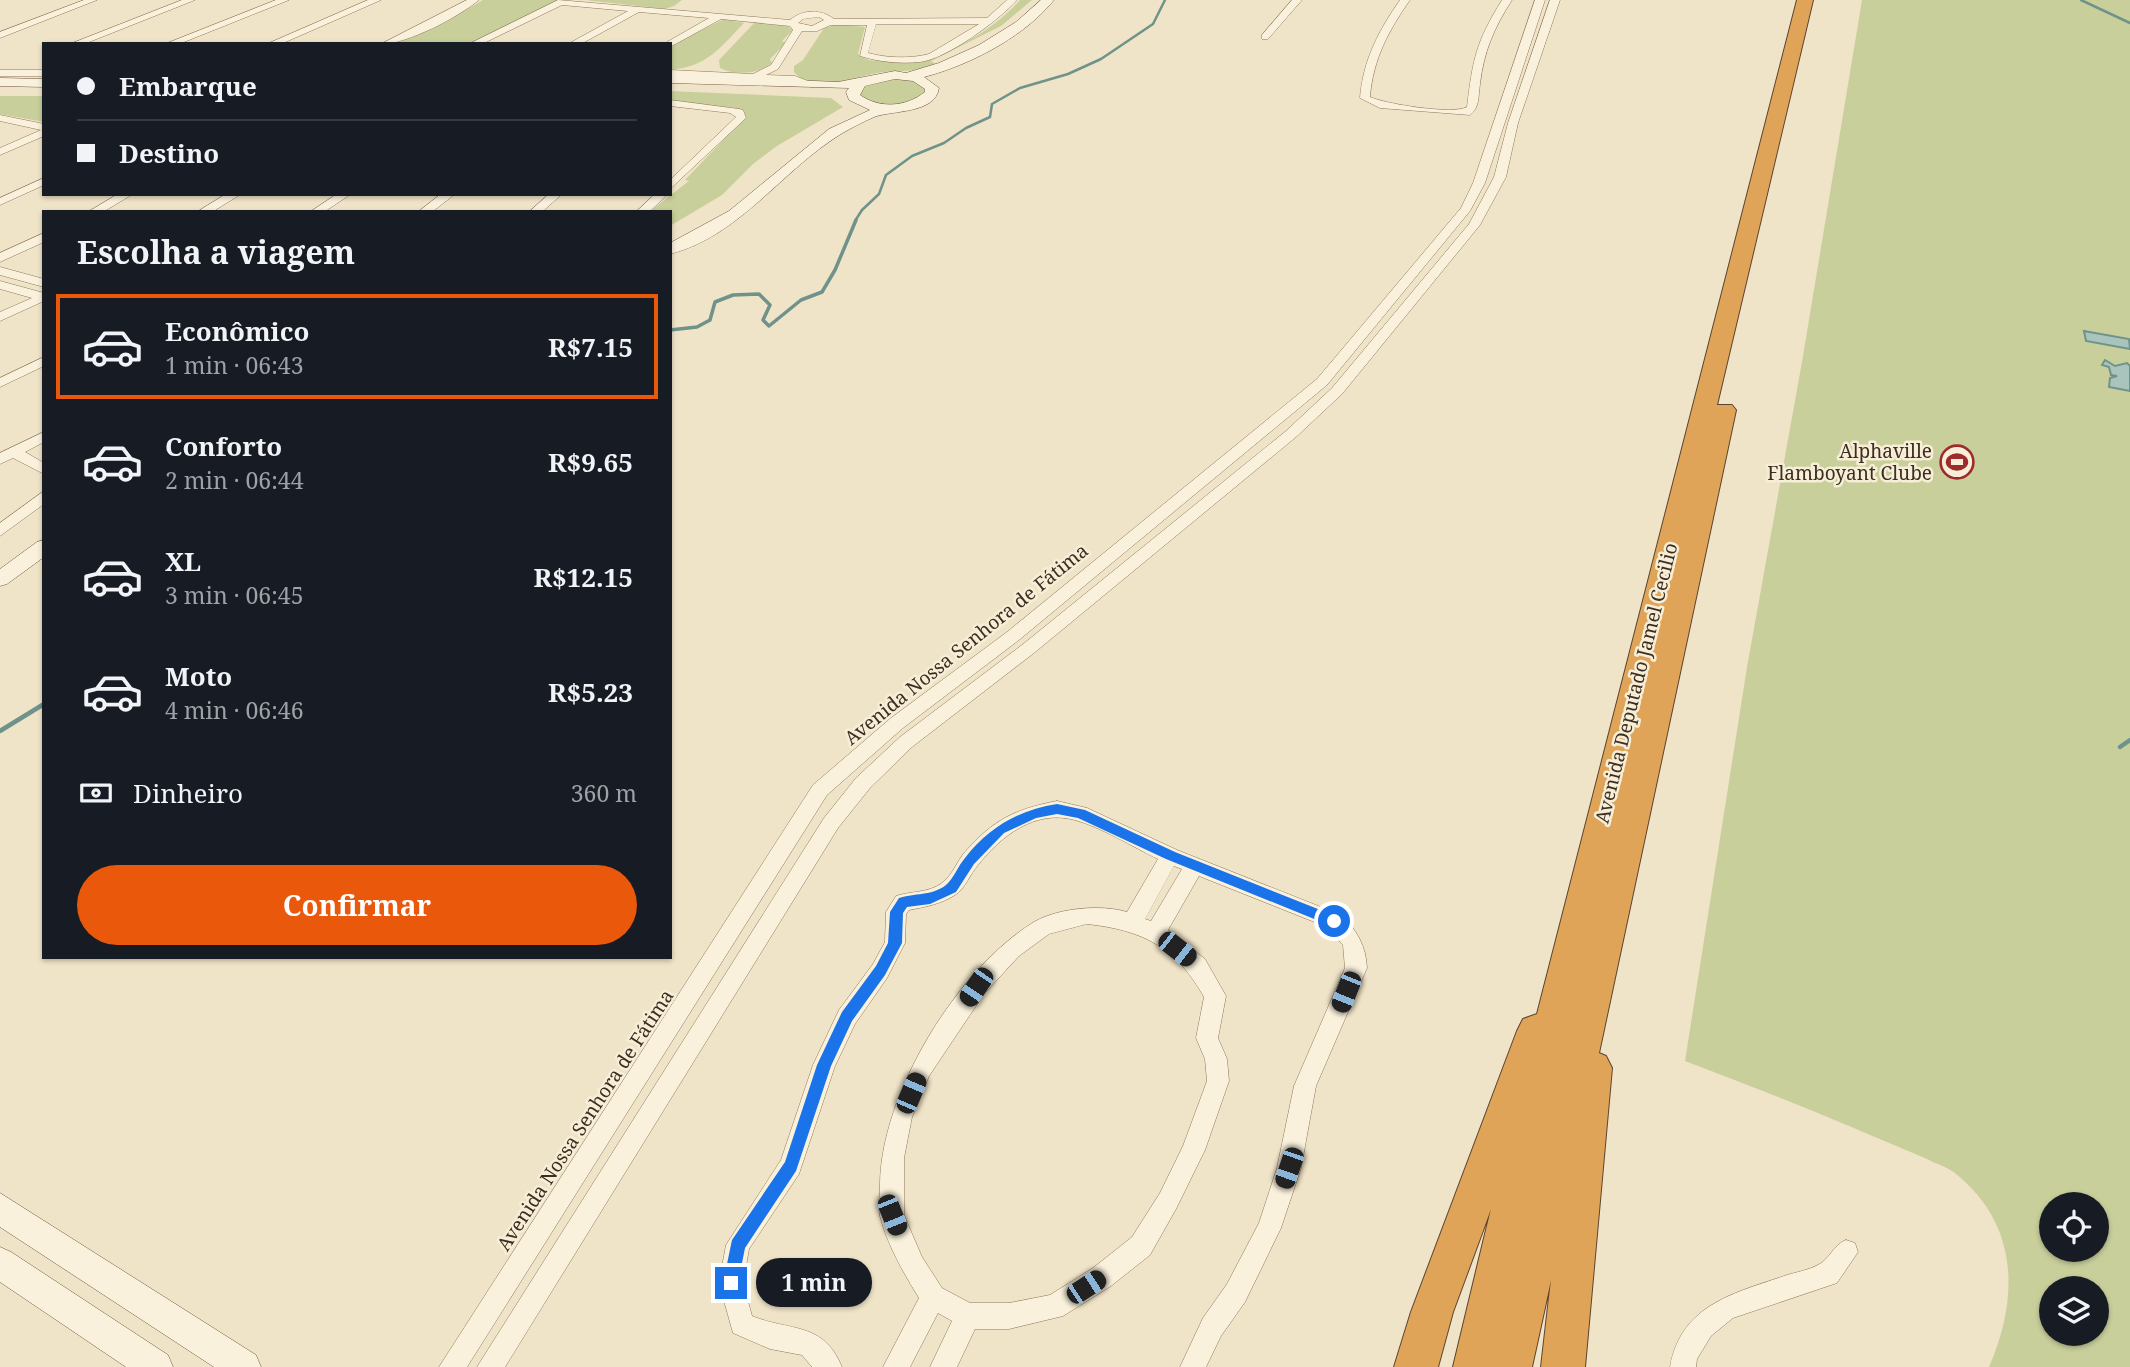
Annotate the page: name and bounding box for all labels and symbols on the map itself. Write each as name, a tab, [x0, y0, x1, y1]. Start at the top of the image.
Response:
place label: Alphaville Flamboyant Clube	[1767, 438, 1932, 486]
sports icon: Alphaville Flamboyant Clube	[1938, 443, 1976, 481]
street label: Avenida Nossa Senhora de Fátima	[839, 537, 1093, 751]
street label: Avenida Deputado Jamel Cecilio	[1589, 540, 1683, 826]
route start	[1318, 905, 1350, 937]
car	[1154, 928, 1201, 970]
car	[956, 964, 997, 1010]
car	[1329, 969, 1364, 1015]
street label: Avenida Nossa Senhora de Fátima	[491, 984, 679, 1256]
car	[894, 1070, 929, 1116]
car	[1273, 1145, 1306, 1191]
car	[875, 1192, 910, 1238]
callout: 1 min	[756, 1258, 871, 1308]
route end	[715, 1267, 747, 1299]
car	[1063, 1267, 1110, 1307]

